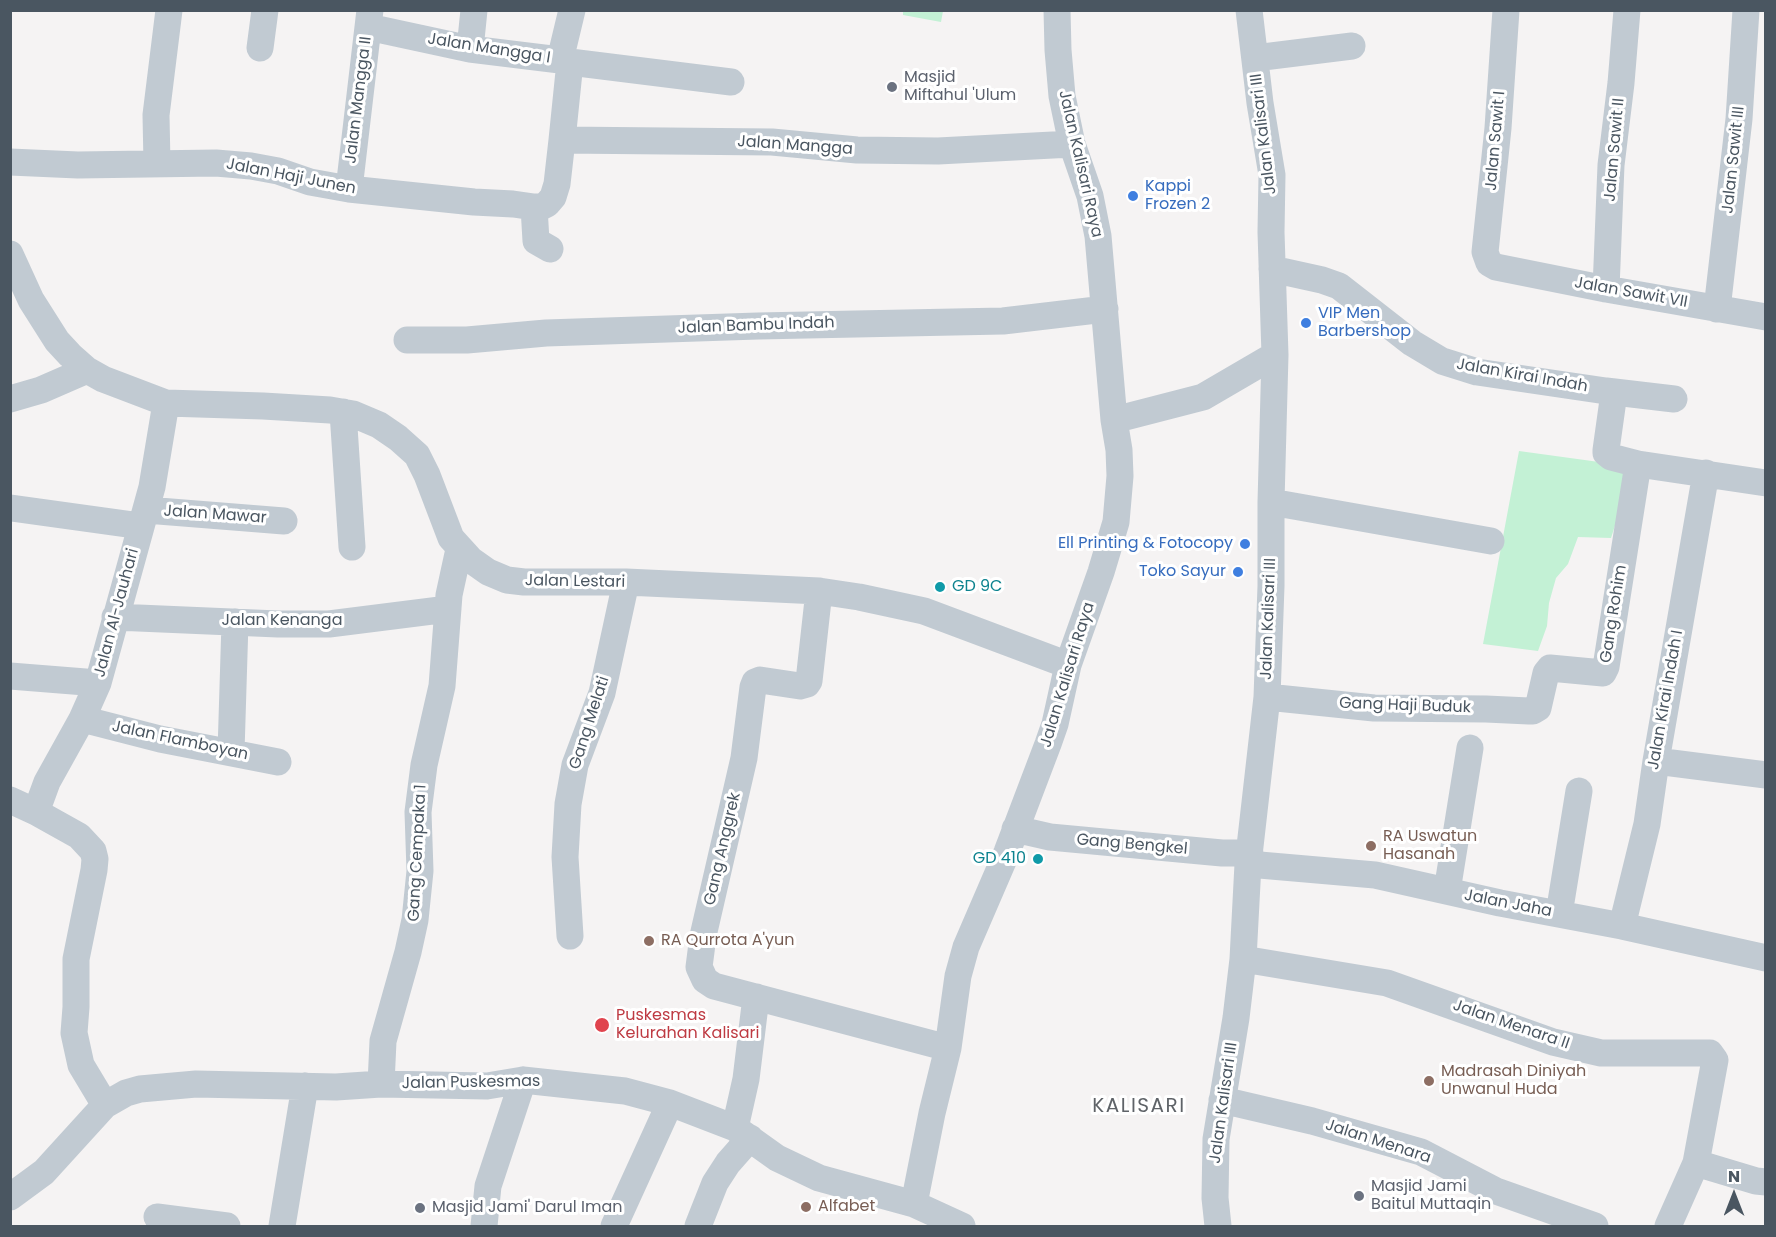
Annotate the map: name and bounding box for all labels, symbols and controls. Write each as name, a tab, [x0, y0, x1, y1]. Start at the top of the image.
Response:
street label: Jalan Mangga I	[426, 30, 552, 68]
street label: Jalan Mangga II	[342, 35, 376, 165]
place label: Masjid Miftahul 'Ulum	[904, 68, 1016, 106]
street label: Jalan Kalisari III	[1247, 72, 1281, 196]
marker: Masjid Miftahul 'Ulum	[885, 80, 899, 94]
street label: Jalan Kalisari Raya	[1054, 88, 1106, 240]
street label: Jalan Sawit I	[1482, 90, 1510, 192]
street label: Jalan Sawit II	[1601, 97, 1629, 203]
street label: Jalan Sawit III	[1719, 105, 1749, 215]
street label: Jalan Mangga	[737, 132, 853, 160]
street label: Jalan Haji Junen	[225, 155, 357, 199]
place label: Kappi Frozen 2	[1145, 177, 1210, 215]
marker: Kappi Frozen 2	[1126, 189, 1140, 203]
street label: Jalan Sawit VII	[1573, 274, 1689, 312]
place label: VIP Men Barbershop	[1318, 304, 1411, 342]
street label: Jalan Bambu Indah	[677, 314, 835, 338]
marker: VIP Men Barbershop	[1299, 316, 1313, 330]
street label: Jalan Kirai Indah	[1455, 355, 1589, 397]
street label: Jalan Mawar	[163, 502, 267, 528]
place label: Ell Printing & Fotocopy	[1058, 534, 1233, 554]
marker: Ell Printing & Fotocopy	[1238, 537, 1252, 551]
street label: Jalan Al-Jauhari	[91, 546, 143, 680]
street label: Jalan Kalisari III	[1257, 558, 1281, 680]
place label: Toko Sayur	[1139, 562, 1226, 582]
street label: Gang Rohim	[1597, 564, 1631, 664]
marker: Toko Sayur	[1231, 565, 1245, 579]
street label: Jalan Lestari	[525, 572, 625, 592]
place label: GD 9C	[952, 577, 1002, 597]
marker: GD 9C	[933, 580, 947, 594]
street label: Jalan Kalisari Raya	[1037, 600, 1099, 750]
street label: Jalan Kenanga	[222, 611, 342, 631]
street label: Jalan Kirai Indah I	[1644, 629, 1688, 771]
street label: Gang Melati	[566, 674, 614, 772]
street label: Gang Haji Buduk	[1339, 694, 1471, 718]
street label: Jalan Flamboyan	[110, 717, 250, 765]
street label: Gang Cempaka 1	[405, 784, 431, 922]
street label: Gang Anggrek	[701, 791, 745, 907]
place label: RA Uswatun Hasanah	[1383, 827, 1477, 865]
street label: Gang Bengkel	[1076, 831, 1188, 859]
marker: RA Uswatun Hasanah	[1364, 839, 1378, 853]
place label: GD 410	[973, 849, 1026, 869]
marker: GD 410	[1031, 852, 1045, 866]
street label: Jalan Jaha	[1463, 886, 1553, 922]
place label: RA Qurrota A'yun	[661, 931, 795, 951]
marker: RA Qurrota A'yun	[642, 934, 656, 948]
street label: Jalan Menara II	[1450, 996, 1572, 1054]
place label: Puskesmas Kelurahan Kalisari	[616, 1006, 759, 1044]
marker: Puskesmas Kelurahan Kalisari	[593, 1016, 611, 1034]
street label: Jalan Kalisari III	[1206, 1041, 1242, 1165]
place label: Madrasah Diniyah Unwanul Huda	[1441, 1062, 1586, 1100]
street label: Jalan Puskesmas	[402, 1072, 540, 1094]
marker: Madrasah Diniyah Unwanul Huda	[1422, 1074, 1436, 1088]
district label: KALISARI	[1092, 1095, 1186, 1119]
street label: Jalan Menara	[1323, 1116, 1433, 1168]
north arrow	[1704, 1165, 1764, 1225]
text: N	[1728, 1165, 1740, 1188]
place label: Masjid Jami Baitul Muttaqin	[1371, 1177, 1491, 1215]
marker: Masjid Jami Baitul Muttaqin	[1352, 1189, 1366, 1203]
place label: Alfabet	[818, 1197, 875, 1217]
place label: Masjid Jami' Darul Iman	[432, 1198, 622, 1218]
marker: Alfabet	[799, 1200, 813, 1214]
marker: Masjid Jami' Darul Iman	[413, 1201, 427, 1215]

